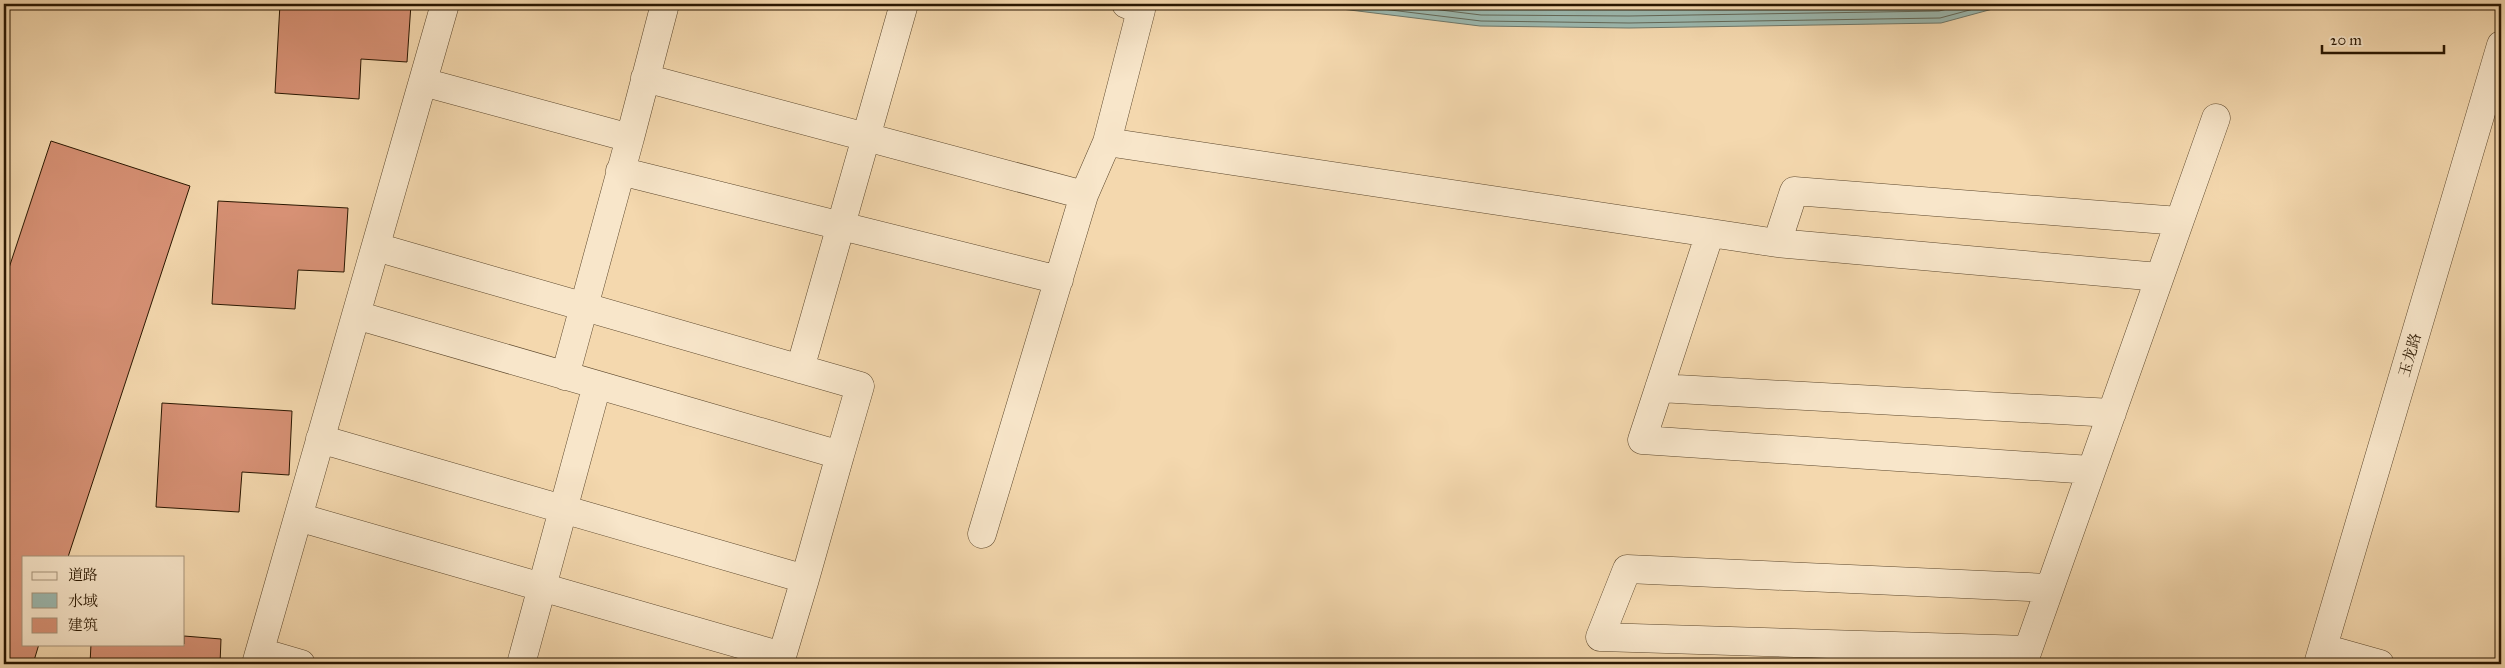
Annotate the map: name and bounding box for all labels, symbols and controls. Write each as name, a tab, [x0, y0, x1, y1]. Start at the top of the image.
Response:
scale bar	[2322, 22, 2445, 54]
text: 20 m	[2330, 31, 2362, 49]
street label: 玉龙路	[2395, 331, 2425, 379]
legend	[22, 556, 185, 646]
text: 道路	[68, 566, 98, 584]
text: 水域	[68, 592, 98, 610]
text: 建筑	[68, 616, 98, 634]

